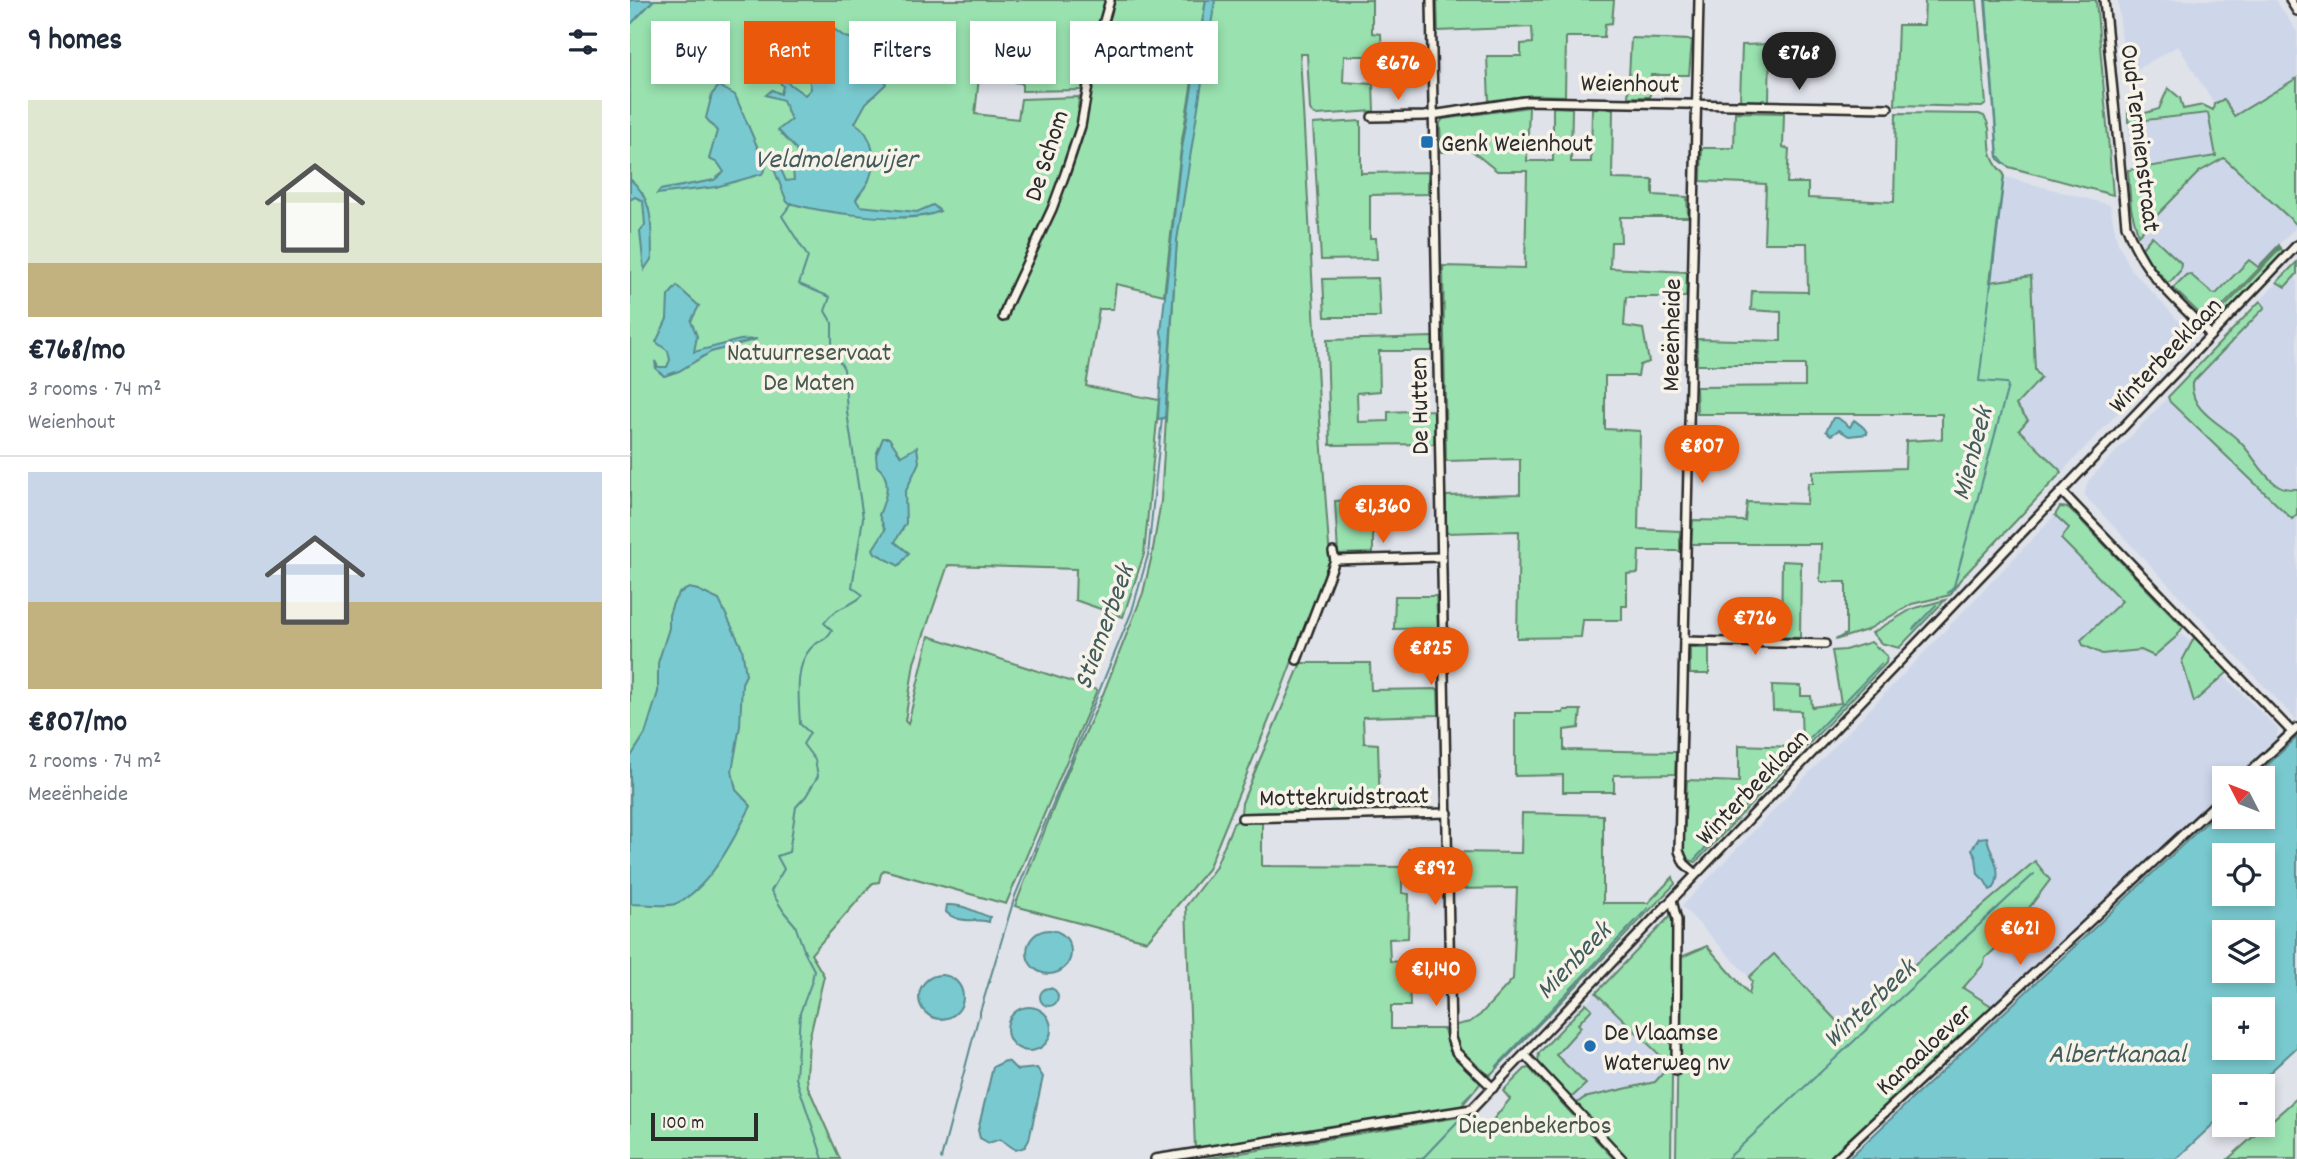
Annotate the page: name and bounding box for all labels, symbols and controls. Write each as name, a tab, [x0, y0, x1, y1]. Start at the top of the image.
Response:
text: 9 homes	[28, 21, 122, 64]
chip: Buy	[651, 21, 730, 84]
chip: Rent	[744, 21, 835, 84]
chip: Filters	[849, 21, 956, 84]
chip: New	[970, 21, 1056, 84]
chip: Apartment	[1070, 21, 1218, 84]
icon: filters	[564, 23, 602, 61]
pin: €768	[1758, 32, 1840, 92]
text: €768	[1778, 38, 1820, 71]
pin: €676	[1357, 42, 1439, 102]
street label: Oud-Termienstraat	[2109, 42, 2168, 235]
text: €676	[1376, 48, 1420, 81]
street label: Weienhout	[1580, 66, 1680, 105]
street label: De Schom	[1016, 106, 1080, 207]
place label: Genk Weienhout	[1441, 127, 1593, 164]
marker: Genk Weienhout	[1419, 134, 1435, 150]
water label: Veldmolenwijer	[755, 142, 921, 182]
icon: home	[252, 145, 378, 271]
street label: Meeënheide	[1654, 278, 1693, 392]
street label: Winterbeeklaan	[2101, 290, 2232, 423]
text: €768/mo	[28, 331, 125, 374]
park label: Natuurreservaat De Maten	[727, 336, 892, 403]
street label: De Hutten	[1402, 357, 1441, 455]
text: 3 rooms · 74 m²	[28, 374, 162, 407]
water label: Mienbeek	[1943, 401, 2007, 505]
text: Weienhout	[28, 407, 115, 440]
pin: €807	[1661, 426, 1743, 485]
text: €807	[1680, 431, 1724, 464]
pin: €1,360	[1326, 486, 1440, 545]
text: €1,360	[1355, 491, 1411, 524]
icon: home	[252, 517, 378, 643]
water label: Stiemerbeek	[1066, 557, 1149, 696]
pin: €726	[1714, 598, 1796, 657]
text: €726	[1734, 603, 1776, 636]
pin: €825	[1390, 628, 1472, 687]
text: €825	[1410, 633, 1452, 666]
text: €807/mo	[28, 703, 127, 746]
street label: Winterbeeklaan	[1688, 722, 1819, 855]
text: 2 rooms · 74 m²	[28, 746, 161, 779]
north arrow	[2212, 766, 2275, 830]
map controls	[2212, 766, 2275, 1137]
text: Meeënheide	[28, 779, 128, 812]
street label: Mottekruidstraat	[1259, 779, 1430, 818]
button: locate	[2212, 843, 2275, 906]
pin: €892	[1394, 848, 1476, 907]
text: €892	[1414, 853, 1456, 886]
pin: €621	[1979, 908, 2061, 967]
water label: Mienbeek	[1528, 913, 1625, 1011]
text: €621	[2000, 913, 2040, 946]
button: layers	[2212, 920, 2275, 983]
pin: €1,140	[1379, 948, 1493, 1008]
water label: Winterbeek	[1816, 950, 1929, 1060]
text: €1,140	[1411, 954, 1461, 987]
street label: Kanaaloever	[1868, 995, 1983, 1106]
button: +	[2212, 997, 2275, 1060]
place label: De Vlaamse Waterweg nv	[1604, 1016, 1730, 1083]
water label: Albertkanaal	[2048, 1037, 2188, 1077]
marker: De Vlaamse Waterweg nv	[1582, 1038, 1598, 1054]
button: −	[2212, 1074, 2275, 1137]
park label: Diepenbekerbos	[1458, 1109, 1612, 1146]
scale bar	[651, 1110, 758, 1142]
text: 100 m	[662, 1111, 704, 1138]

